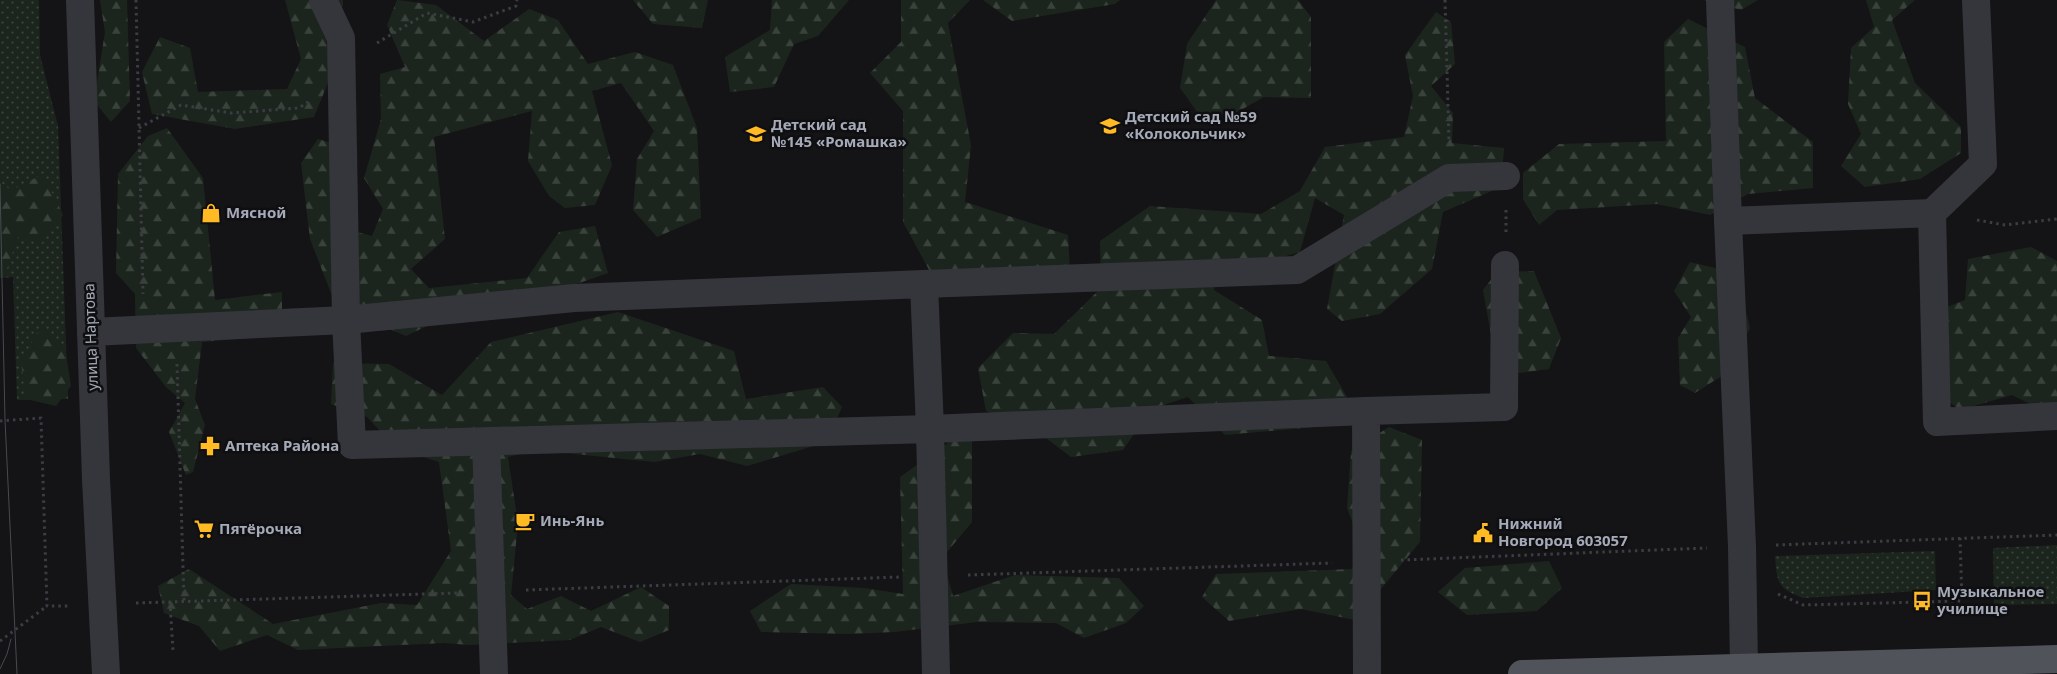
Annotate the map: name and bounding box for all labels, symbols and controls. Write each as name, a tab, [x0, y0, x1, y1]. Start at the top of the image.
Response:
place label: Детский сад №59 «Колокольчик»	[1125, 106, 1257, 143]
place label: Детский сад №145 «Ромашка»	[771, 114, 907, 151]
school or university icon: Детский сад №59 «Колокольчик»	[1099, 115, 1121, 137]
school or university icon: Детский сад №145 «Ромашка»	[745, 123, 767, 145]
shop icon: Мясной	[200, 202, 222, 224]
place label: Мясной	[226, 202, 286, 222]
street label: улица Нартова	[78, 283, 102, 391]
pharmacy icon: Аптека Района	[199, 435, 221, 457]
place label: Аптека Района	[225, 435, 339, 455]
cafe icon: Инь-Янь	[514, 510, 536, 532]
place label: Инь-Янь	[540, 510, 604, 530]
place label: Нижний Новгород 603057	[1498, 513, 1628, 550]
supermarket icon: Пятёрочка	[193, 518, 215, 540]
place label: Пятёрочка	[219, 518, 302, 538]
public building icon: Нижний Новгород 603057	[1472, 522, 1494, 544]
place label: Музыкальное училище	[1936, 581, 2044, 618]
bus stop icon: Музыкальное училище	[1911, 590, 1933, 612]

